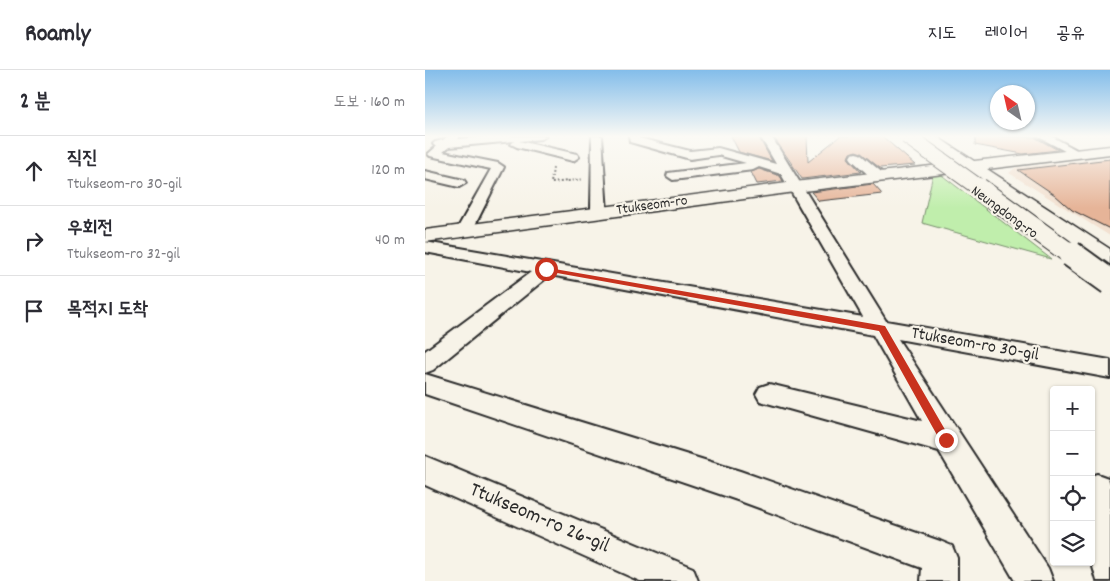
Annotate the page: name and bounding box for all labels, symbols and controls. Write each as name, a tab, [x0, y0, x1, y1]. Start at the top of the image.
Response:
text: Roamly	[25, 18, 91, 52]
text: 지도	[928, 22, 957, 47]
text: 레이어	[985, 22, 1028, 47]
text: 공유	[1056, 22, 1085, 47]
north arrow	[990, 85, 1035, 130]
text: 2 분	[20, 88, 51, 118]
text: 도보 · 160 m	[334, 91, 405, 114]
text: 직진	[67, 146, 98, 173]
icon: ahead	[20, 157, 48, 185]
text: 120 m	[371, 159, 405, 182]
text: Ttukseom-ro 30-gil	[67, 173, 182, 196]
street label: Neungdong-ro	[966, 181, 1043, 245]
street label: Ttukseom-ro	[615, 190, 689, 222]
text: 우회전	[67, 216, 113, 243]
icon: right	[20, 227, 48, 255]
text: 40 m	[375, 229, 405, 252]
text: Ttukseom-ro 32-gil	[67, 243, 180, 266]
route start	[535, 258, 558, 281]
icon: arrive	[20, 297, 48, 325]
text: 목적지 도착	[67, 297, 148, 324]
street label: Ttukseom-ro 30-gil	[909, 321, 1042, 369]
map controls	[1050, 386, 1095, 566]
button: +	[1050, 386, 1095, 431]
route end	[935, 429, 958, 452]
button: −	[1050, 431, 1095, 476]
street label: Ttukseom-ro 26-gil	[464, 476, 614, 562]
button: locate	[1050, 476, 1095, 521]
button: layers	[1050, 521, 1095, 566]

